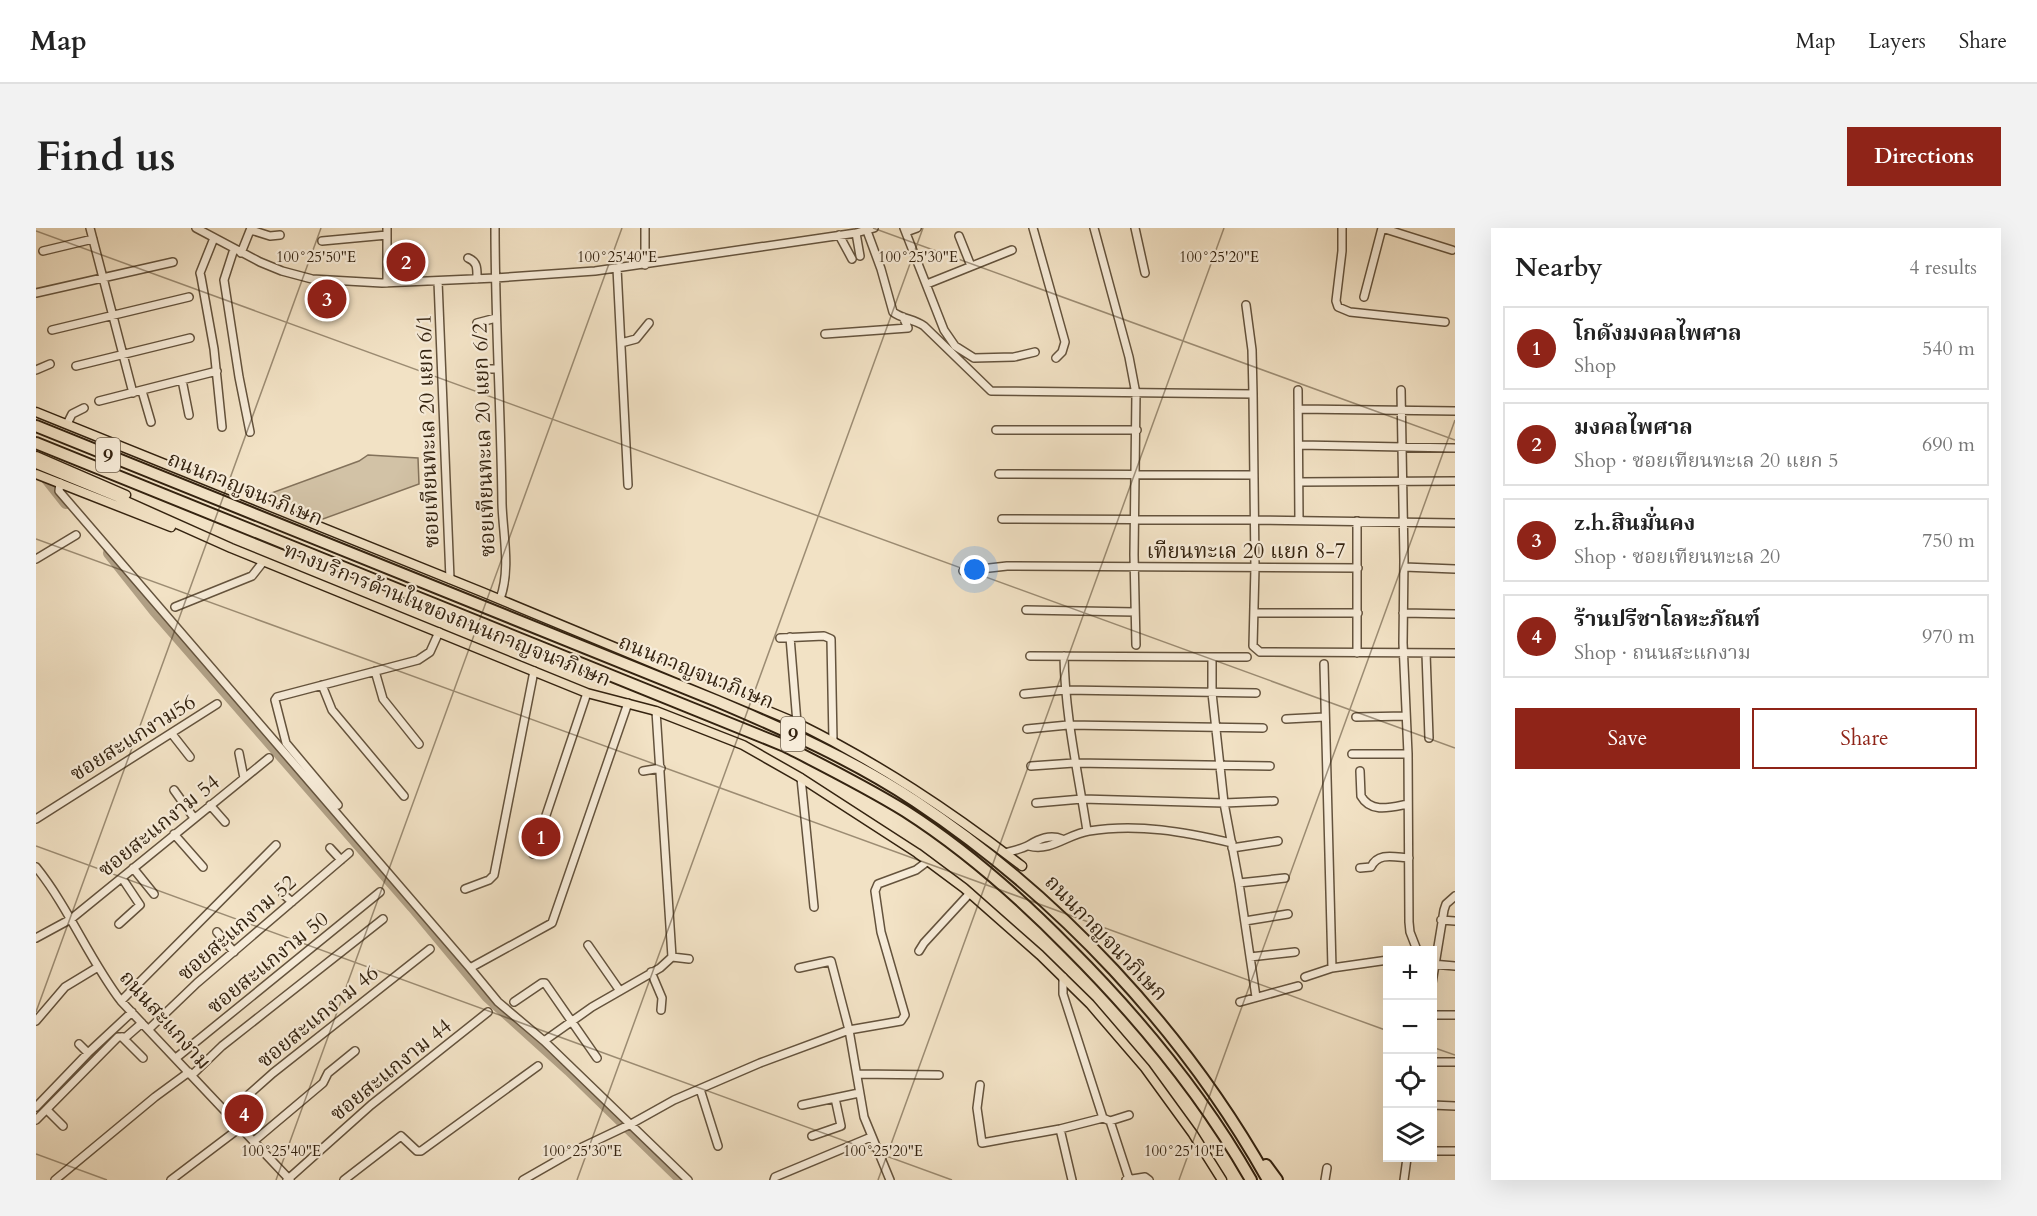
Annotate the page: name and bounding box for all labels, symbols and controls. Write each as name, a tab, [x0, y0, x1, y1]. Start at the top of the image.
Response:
text: Map	[30, 22, 87, 60]
text: Map	[1796, 27, 1836, 56]
text: Layers	[1869, 27, 1926, 56]
text: Share	[1959, 27, 2007, 56]
button: Directions	[1847, 127, 2001, 186]
text: Find us	[36, 128, 176, 185]
pin: 2	[386, 240, 425, 285]
text: 100°25'50"E	[276, 247, 356, 267]
text: 100°25'40"E	[577, 247, 657, 267]
text: 100°25'30"E	[878, 247, 958, 267]
text: 100°25'20"E	[1179, 247, 1259, 267]
text: Nearby	[1515, 250, 1603, 285]
text: 4 results	[1909, 254, 1977, 281]
pin: 3	[308, 276, 346, 322]
street label: ซอยเทียนทะเล 20 แยก 6/1	[409, 314, 447, 548]
text: โกดังมงคลไพศาล	[1574, 318, 1742, 348]
street label: ซอยเทียนทะเล 20 แยก 6/2	[465, 322, 503, 557]
text: 1	[1531, 335, 1542, 362]
text: 540 m	[1922, 335, 1975, 362]
text: Shop	[1574, 352, 1616, 379]
text: มงคลไพศาล	[1574, 412, 1693, 442]
text: 2	[1531, 431, 1542, 458]
text: 690 m	[1922, 431, 1975, 458]
road number: 9	[96, 438, 120, 472]
street label: ถนนกาญจนาภิเษก	[163, 445, 327, 533]
text: Shop · ซอยเทียนทะเล 20 แยก 5	[1574, 447, 1838, 474]
text: z.h.สินมั่นคง	[1574, 508, 1695, 538]
text: 3	[1531, 527, 1542, 554]
text: 750 m	[1922, 527, 1975, 554]
street label: ทางบริการด้านในของถนนกาญจนาภิเษก	[279, 535, 615, 694]
street label: เทียนทะเล 20 แยก 8-7	[1146, 537, 1346, 566]
text: Shop · ซอยเทียนทะเล 20	[1574, 543, 1780, 570]
your location	[960, 555, 989, 584]
text: ร้านปรีชาโลหะภัณฑ์	[1574, 604, 1760, 634]
text: 4	[1531, 623, 1542, 650]
text: 970 m	[1922, 623, 1975, 650]
street label: ถนนกาญจนาภิเษก	[614, 628, 778, 716]
text: Shop · ถนนสะแกงาม	[1574, 639, 1751, 666]
street label: ซอยสะแกงาม56	[65, 688, 201, 788]
button: Save	[1515, 708, 1740, 769]
button: Share	[1752, 708, 1977, 769]
road number: 9	[781, 717, 805, 751]
street label: ซอยสะแกงาม 54	[92, 768, 226, 884]
pin: 1	[522, 814, 560, 860]
street label: ซอยสะแกงาม 52	[171, 868, 303, 988]
street label: ถนนกาญจนาภิเษก	[1038, 868, 1174, 1008]
street label: ซอยสะแกงาม 50	[201, 905, 335, 1021]
map controls	[1383, 946, 1437, 1162]
button: +	[1383, 946, 1437, 1000]
street label: ซอยสะแกงาม 46	[251, 959, 385, 1075]
street label: ถนนสะแกงาม	[113, 964, 217, 1076]
button: −	[1383, 1000, 1437, 1054]
street label: ซอยสะแกงาม 44	[324, 1012, 458, 1128]
button: locate	[1383, 1054, 1437, 1108]
pin: 4	[224, 1092, 264, 1136]
button: layers	[1383, 1108, 1437, 1162]
text: 100°25'40"E	[241, 1141, 321, 1161]
text: 100°25'30"E	[542, 1141, 622, 1161]
text: 100°25'20"E	[843, 1141, 923, 1161]
text: 100°25'10"E	[1144, 1141, 1224, 1161]

